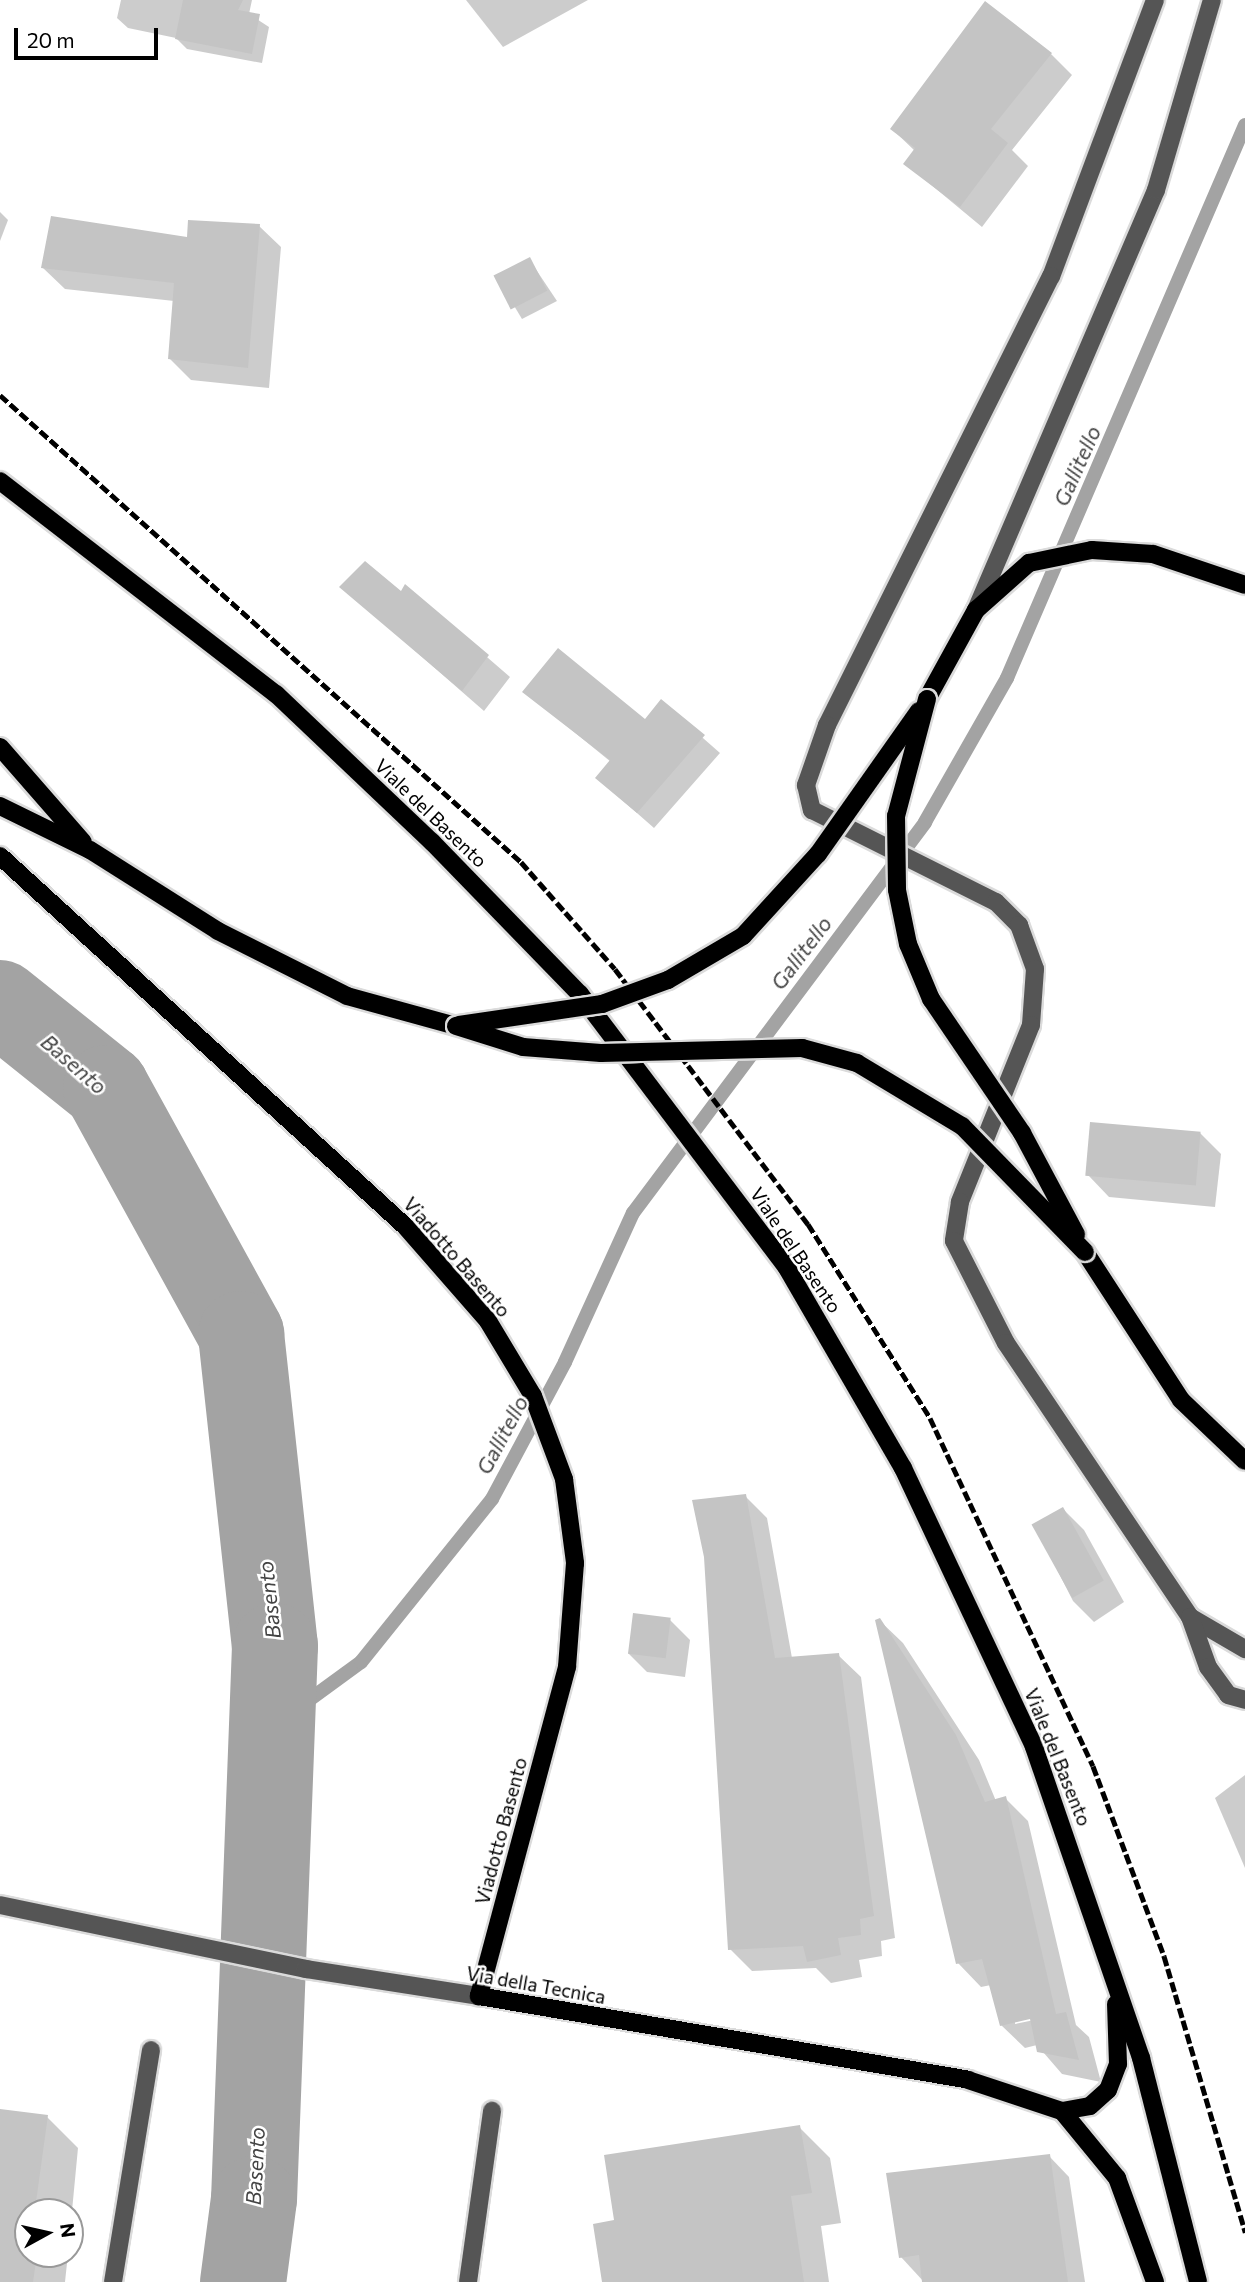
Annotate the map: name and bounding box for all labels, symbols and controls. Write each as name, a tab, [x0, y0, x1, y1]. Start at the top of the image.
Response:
scale bar	[18, 14, 161, 58]
text: 20 m	[27, 27, 75, 52]
water label: Gallitello	[1048, 422, 1106, 510]
street label: Viale del Basento	[370, 754, 492, 872]
water label: Gallitello	[765, 911, 837, 995]
water label: Basento	[36, 1029, 112, 1099]
street label: Viale del Basento	[746, 1183, 846, 1317]
street label: Viadotto Basento	[399, 1192, 515, 1322]
water label: Gallitello	[471, 1391, 533, 1479]
water label: Basento	[252, 1560, 286, 1640]
street label: Viale del Basento	[1020, 1685, 1096, 1829]
street label: Viadotto Basento	[470, 1755, 532, 1907]
street label: Via della Tecnica	[465, 1962, 607, 2008]
water label: Basento	[240, 2126, 270, 2206]
north arrow	[14, 2198, 84, 2268]
text: N	[56, 2222, 81, 2239]

